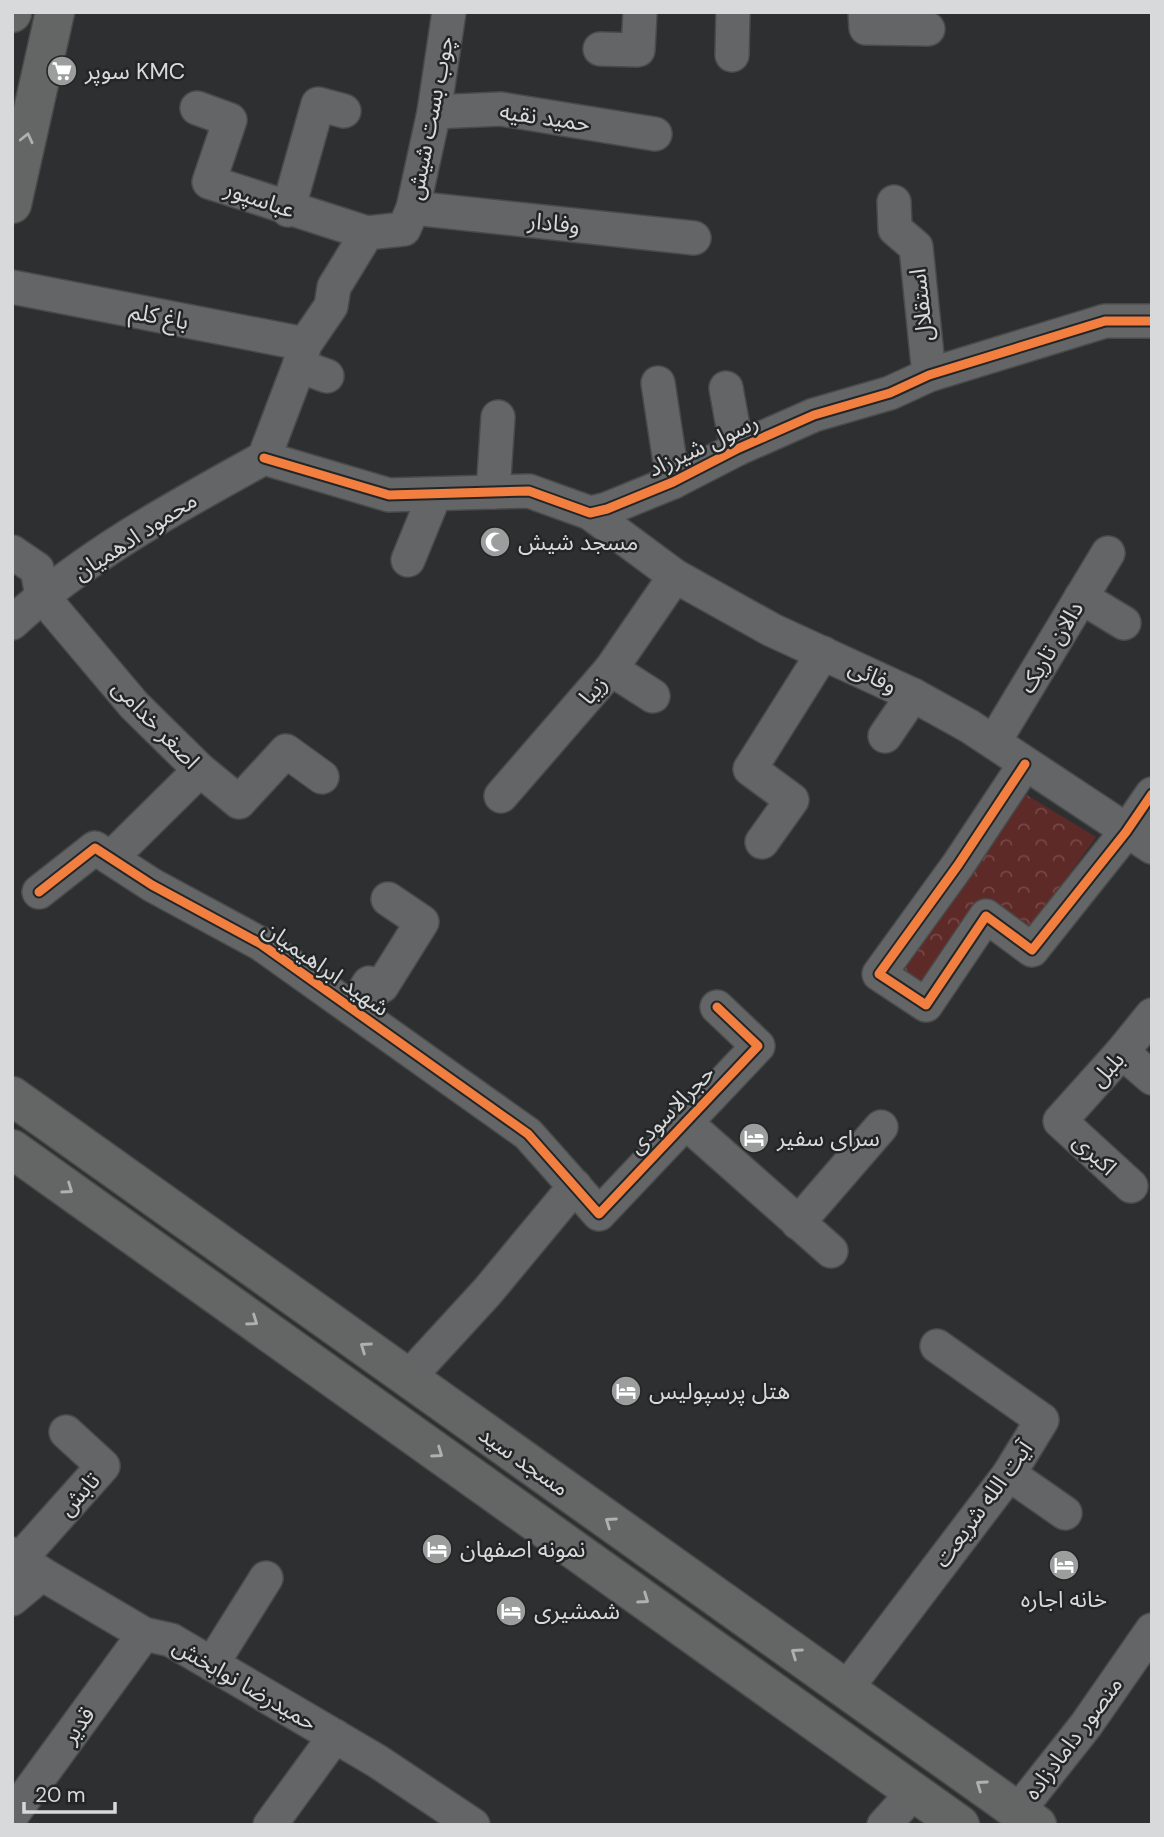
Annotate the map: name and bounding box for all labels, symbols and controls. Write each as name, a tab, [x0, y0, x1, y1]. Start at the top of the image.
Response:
street label: چوب بست شیش	[399, 34, 461, 202]
supermarket icon: سوپر KMC	[45, 54, 79, 88]
place label: سوپر KMC	[84, 56, 185, 86]
street label: حمید نقیه	[498, 96, 592, 138]
one-way arrow	[19, 132, 34, 144]
street label: عباسپور	[220, 173, 299, 225]
street label: وفادار	[526, 205, 582, 241]
street label: استقلال	[902, 267, 940, 343]
street label: باغ کلم	[126, 296, 191, 338]
street label: رسول شیرزاد	[643, 406, 763, 484]
street label: محمود ادهمیان	[67, 485, 203, 587]
mosque icon: مسجد شیش	[478, 525, 512, 559]
place label: مسجد شیش	[518, 527, 638, 557]
street label: دالان تاریک	[1012, 595, 1090, 699]
street label: وفائی	[844, 652, 902, 700]
street label: زیبا	[572, 669, 614, 711]
street label: اصغر خدامی	[106, 673, 206, 775]
street label: شهید ابراهیمیان	[257, 913, 395, 1023]
street label: بلبل	[1083, 1045, 1131, 1093]
street label: حجرالاسودی	[621, 1058, 721, 1160]
hotel icon: سرای سفیر	[737, 1121, 771, 1155]
place label: سرای سفیر	[776, 1123, 880, 1153]
street label: اکبری	[1067, 1126, 1123, 1182]
one-way arrow	[60, 1181, 73, 1193]
one-way arrow	[245, 1313, 258, 1325]
one-way arrow	[360, 1343, 373, 1355]
hotel icon: هتل پرسپولیس	[609, 1374, 643, 1408]
place label: هتل پرسپولیس	[649, 1376, 790, 1406]
street label: مسجد سید	[473, 1419, 575, 1503]
street label: آیت الله شریعت	[927, 1434, 1040, 1573]
one-way arrow	[430, 1445, 443, 1457]
street label: تابش	[51, 1466, 107, 1522]
one-way arrow	[605, 1517, 618, 1530]
hotel icon: نمونه اصفهان	[420, 1532, 454, 1566]
place label: نمونه اصفهان	[460, 1534, 586, 1564]
hotel icon: خانه اجاره	[1047, 1548, 1081, 1582]
place label: خانه اجاره	[1021, 1584, 1107, 1614]
one-way arrow	[636, 1591, 649, 1603]
hotel icon: شمشیری	[494, 1594, 528, 1628]
place label: شمشیری	[534, 1596, 620, 1626]
street label: حمیدرضا نوابخش	[168, 1631, 322, 1737]
one-way arrow	[791, 1649, 804, 1661]
street label: منصور دامادزاده	[1017, 1670, 1129, 1806]
street label: قدیر	[54, 1701, 101, 1750]
scale bar	[24, 1770, 116, 1814]
text: 20 m	[35, 1781, 86, 1809]
one-way arrow	[976, 1781, 989, 1793]

